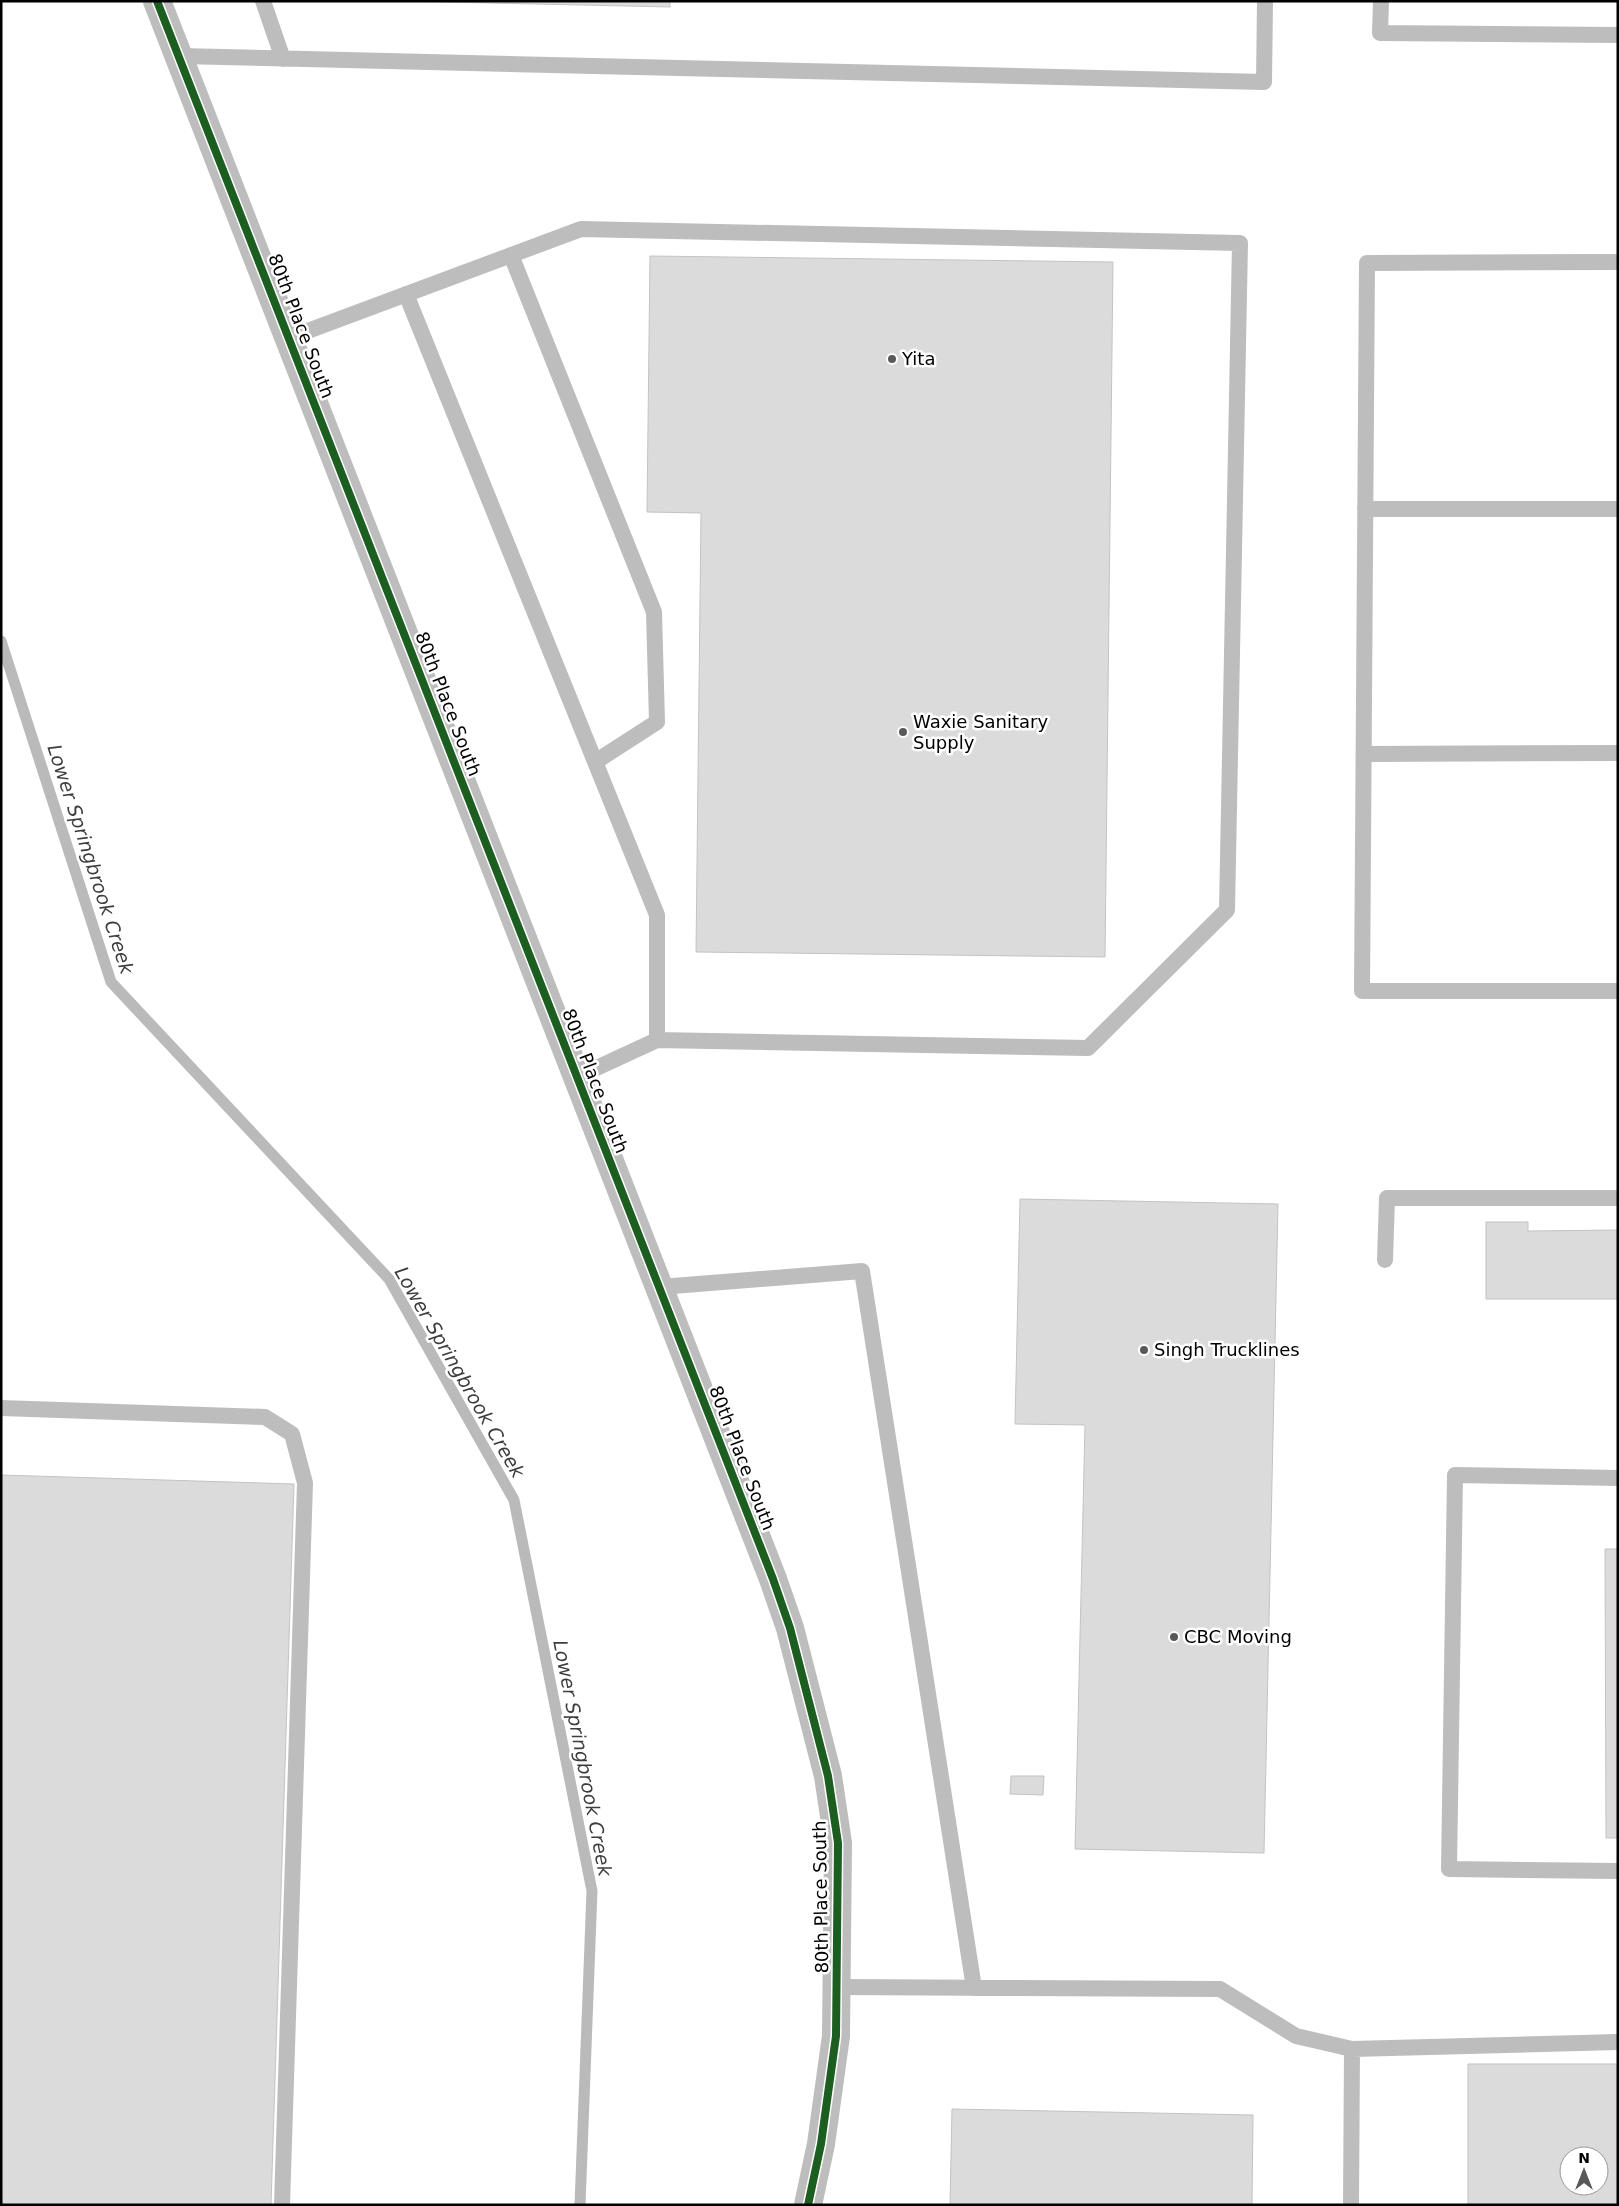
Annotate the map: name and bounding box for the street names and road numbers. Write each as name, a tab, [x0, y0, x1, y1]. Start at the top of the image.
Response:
street label: 80th Place South	[264, 251, 339, 401]
street label: 80th Place South	[411, 629, 486, 779]
street label: 80th Place South	[558, 1006, 633, 1156]
street label: 80th Place South	[705, 1383, 780, 1533]
street label: 80th Place South	[809, 1820, 832, 1974]

